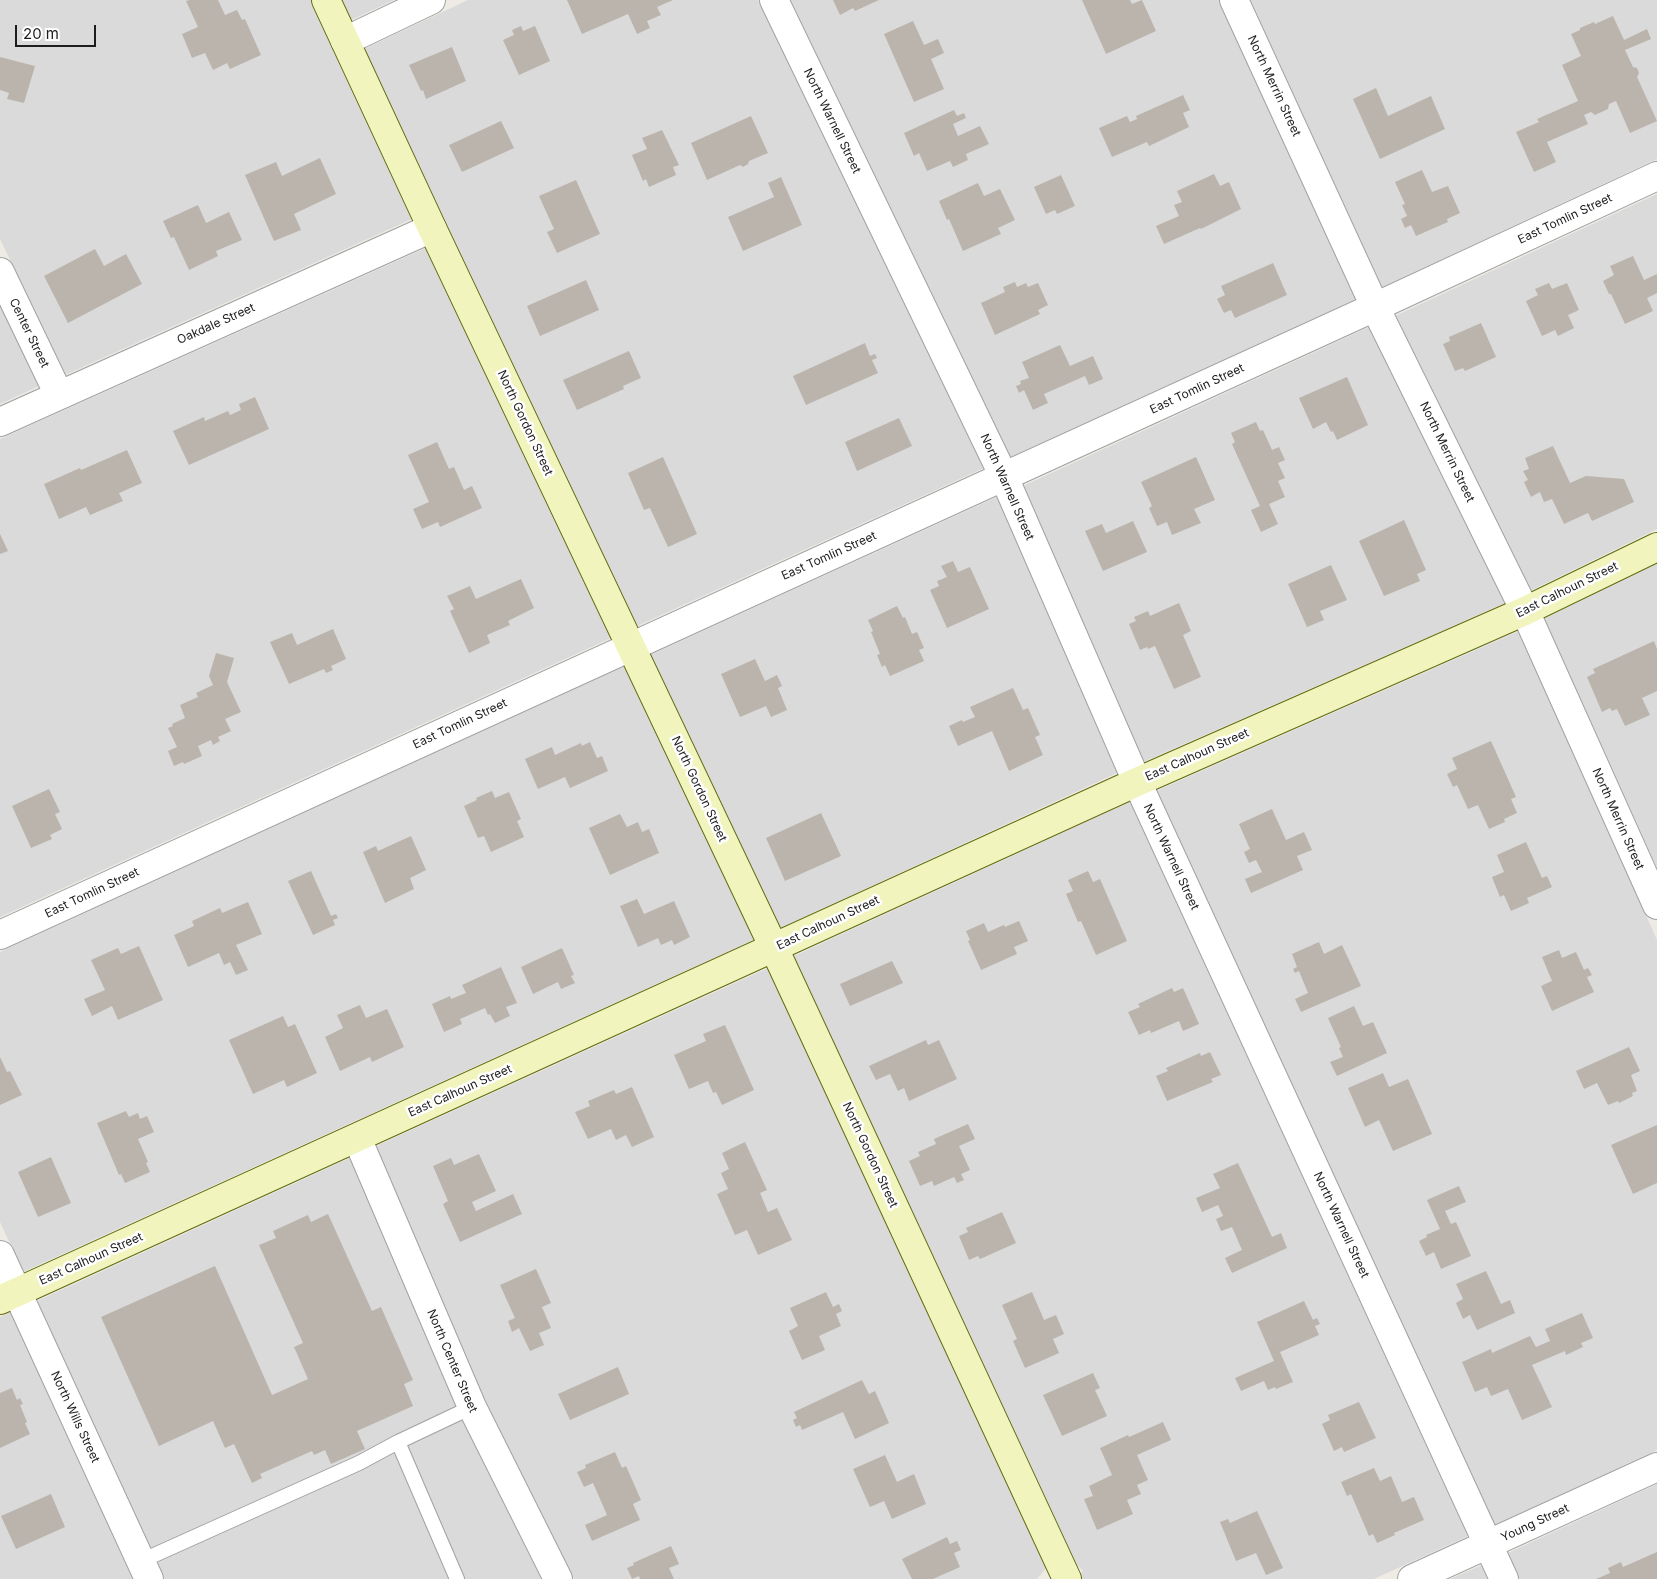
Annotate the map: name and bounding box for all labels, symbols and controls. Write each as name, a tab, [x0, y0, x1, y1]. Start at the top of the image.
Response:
scale bar	[18, 15, 99, 47]
text: 20 m	[23, 24, 59, 43]
street label: North Merrin Street	[1244, 33, 1304, 139]
street label: North Warnell Street	[800, 66, 864, 176]
street label: East Tomlin Street	[1516, 191, 1614, 247]
street label: Center Street	[6, 296, 52, 370]
street label: Oakdale Street	[175, 300, 257, 348]
street label: East Tomlin Street	[1148, 361, 1246, 417]
street label: North Gordon Street	[494, 368, 556, 478]
street label: North Merrin Street	[1416, 399, 1478, 505]
street label: North Warnell Street	[977, 431, 1037, 543]
street label: East Tomlin Street	[779, 529, 879, 583]
street label: East Calhoun Street	[1514, 559, 1620, 621]
street label: East Tomlin Street	[411, 696, 509, 752]
street label: East Calhoun Street	[1143, 726, 1251, 784]
street label: North Gordon Street	[668, 734, 730, 844]
street label: North Merrin Street	[1589, 766, 1647, 872]
street label: North Warnell Street	[1140, 802, 1202, 912]
street label: East Tomlin Street	[43, 865, 141, 921]
street label: East Calhoun Street	[774, 893, 882, 953]
street label: East Calhoun Street	[406, 1062, 514, 1120]
street label: North Gordon Street	[839, 1100, 901, 1210]
street label: North Warnell Street	[1310, 1170, 1372, 1280]
street label: East Calhoun Street	[37, 1230, 145, 1288]
street label: North Center Street	[424, 1307, 480, 1415]
street label: North Wills Street	[47, 1369, 103, 1465]
street label: Young Street	[1499, 1501, 1571, 1545]

